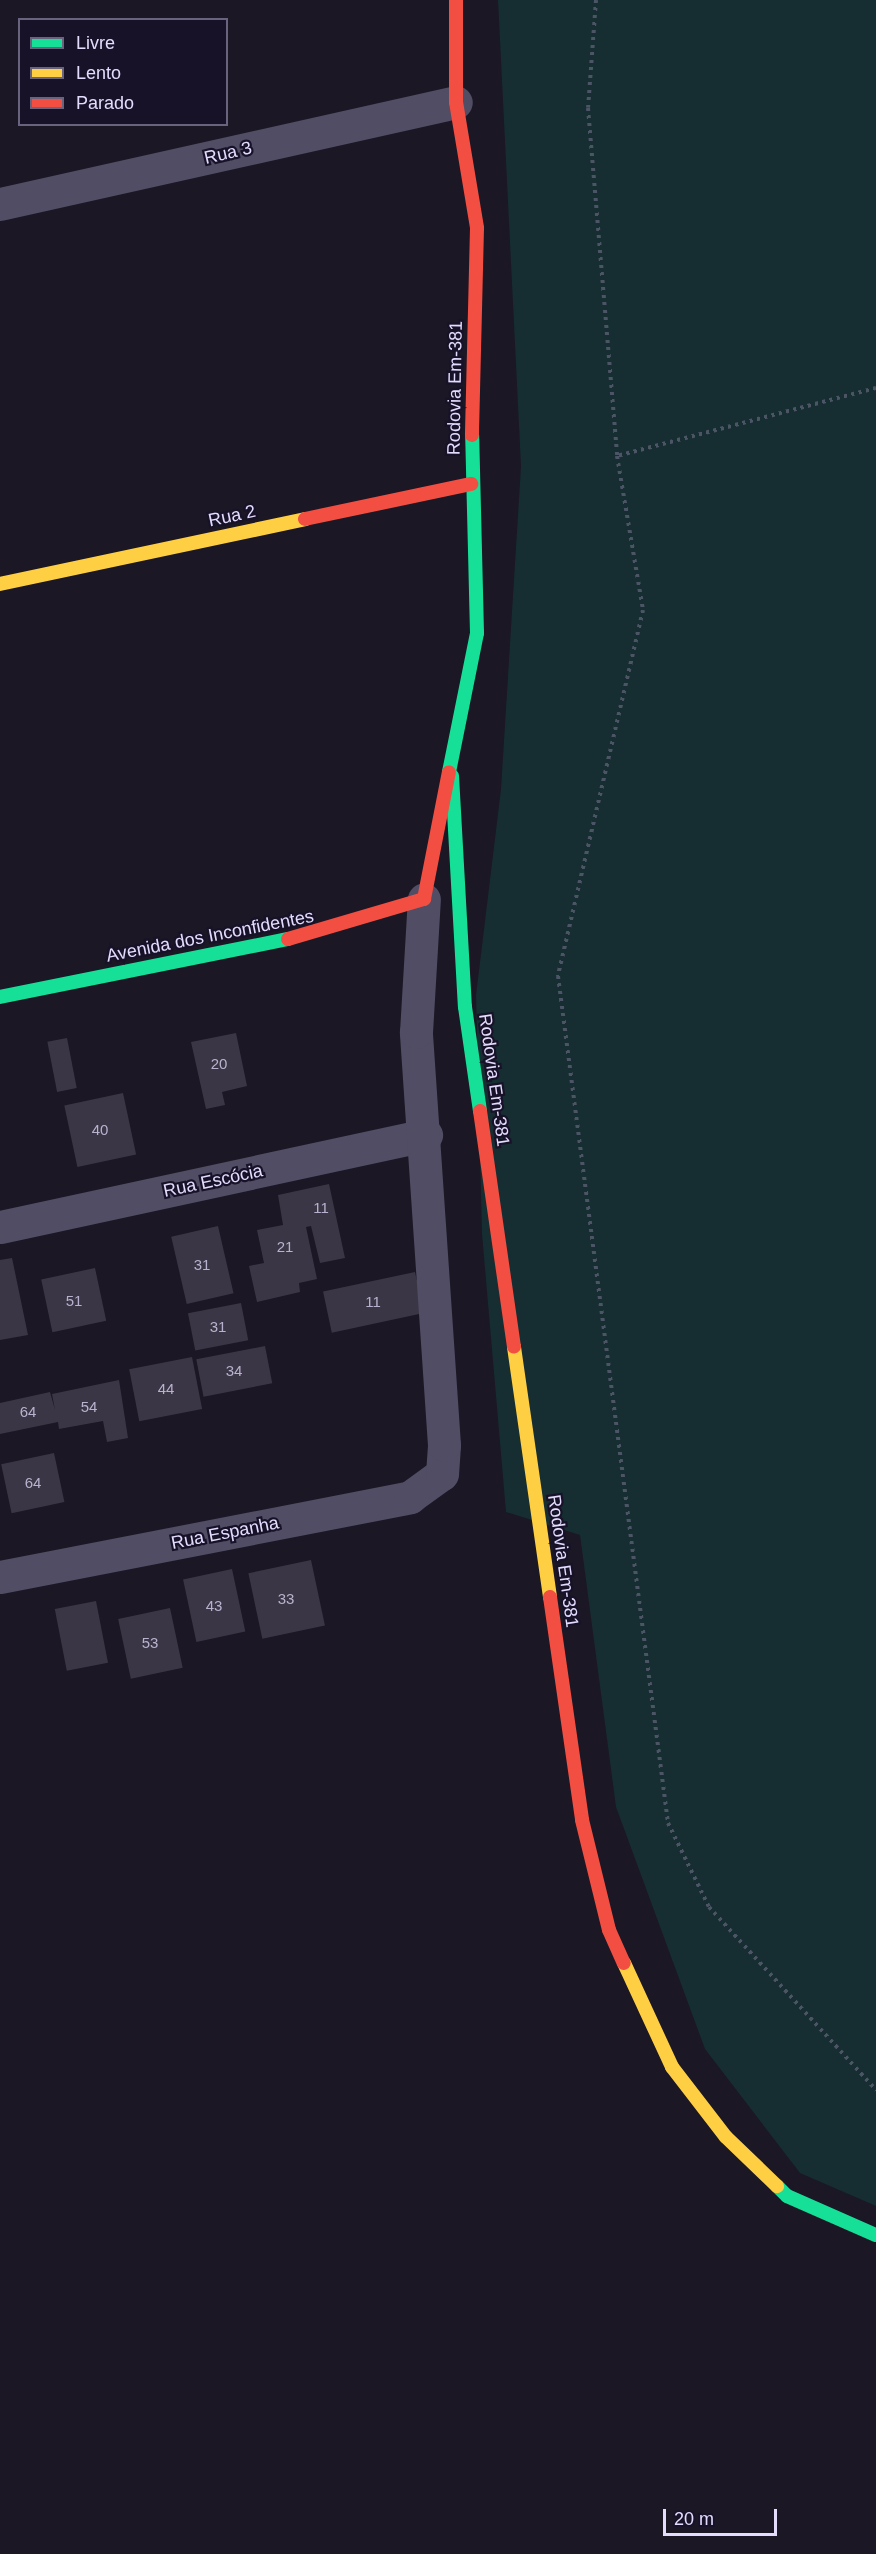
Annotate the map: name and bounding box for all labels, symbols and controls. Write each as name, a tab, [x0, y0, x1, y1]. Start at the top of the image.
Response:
legend	[18, 18, 228, 126]
text: Livre	[76, 33, 115, 53]
text: Lento	[76, 63, 121, 83]
text: Parado	[76, 93, 134, 113]
street label: Rua 3	[202, 137, 254, 169]
street label: Rodovia Em-381	[443, 321, 467, 455]
street label: Rua 2	[206, 500, 258, 532]
street label: Avenida dos Inconfidentes	[104, 905, 316, 967]
street label: Rodovia Em-381	[474, 1012, 514, 1148]
house number: 20	[211, 1055, 227, 1073]
house number: 40	[92, 1121, 108, 1139]
street label: Rua Escócia	[161, 1160, 265, 1202]
house number: 11	[313, 1199, 329, 1217]
house number: 21	[277, 1238, 293, 1256]
house number: 31	[194, 1256, 210, 1274]
house number: 51	[66, 1292, 82, 1310]
house number: 11	[365, 1293, 381, 1311]
house number: 31	[210, 1318, 226, 1336]
house number: 34	[226, 1362, 242, 1380]
house number: 44	[158, 1380, 174, 1398]
house number: 54	[81, 1398, 97, 1416]
house number: 64	[20, 1403, 36, 1421]
house number: 64	[25, 1474, 41, 1492]
street label: Rodovia Em-381	[543, 1493, 583, 1629]
street label: Rua Espanha	[169, 1512, 281, 1554]
house number: 33	[278, 1590, 294, 1608]
house number: 43	[206, 1597, 222, 1615]
house number: 53	[142, 1634, 158, 1652]
scale bar	[666, 2497, 780, 2535]
text: 20 m	[674, 2509, 714, 2529]

